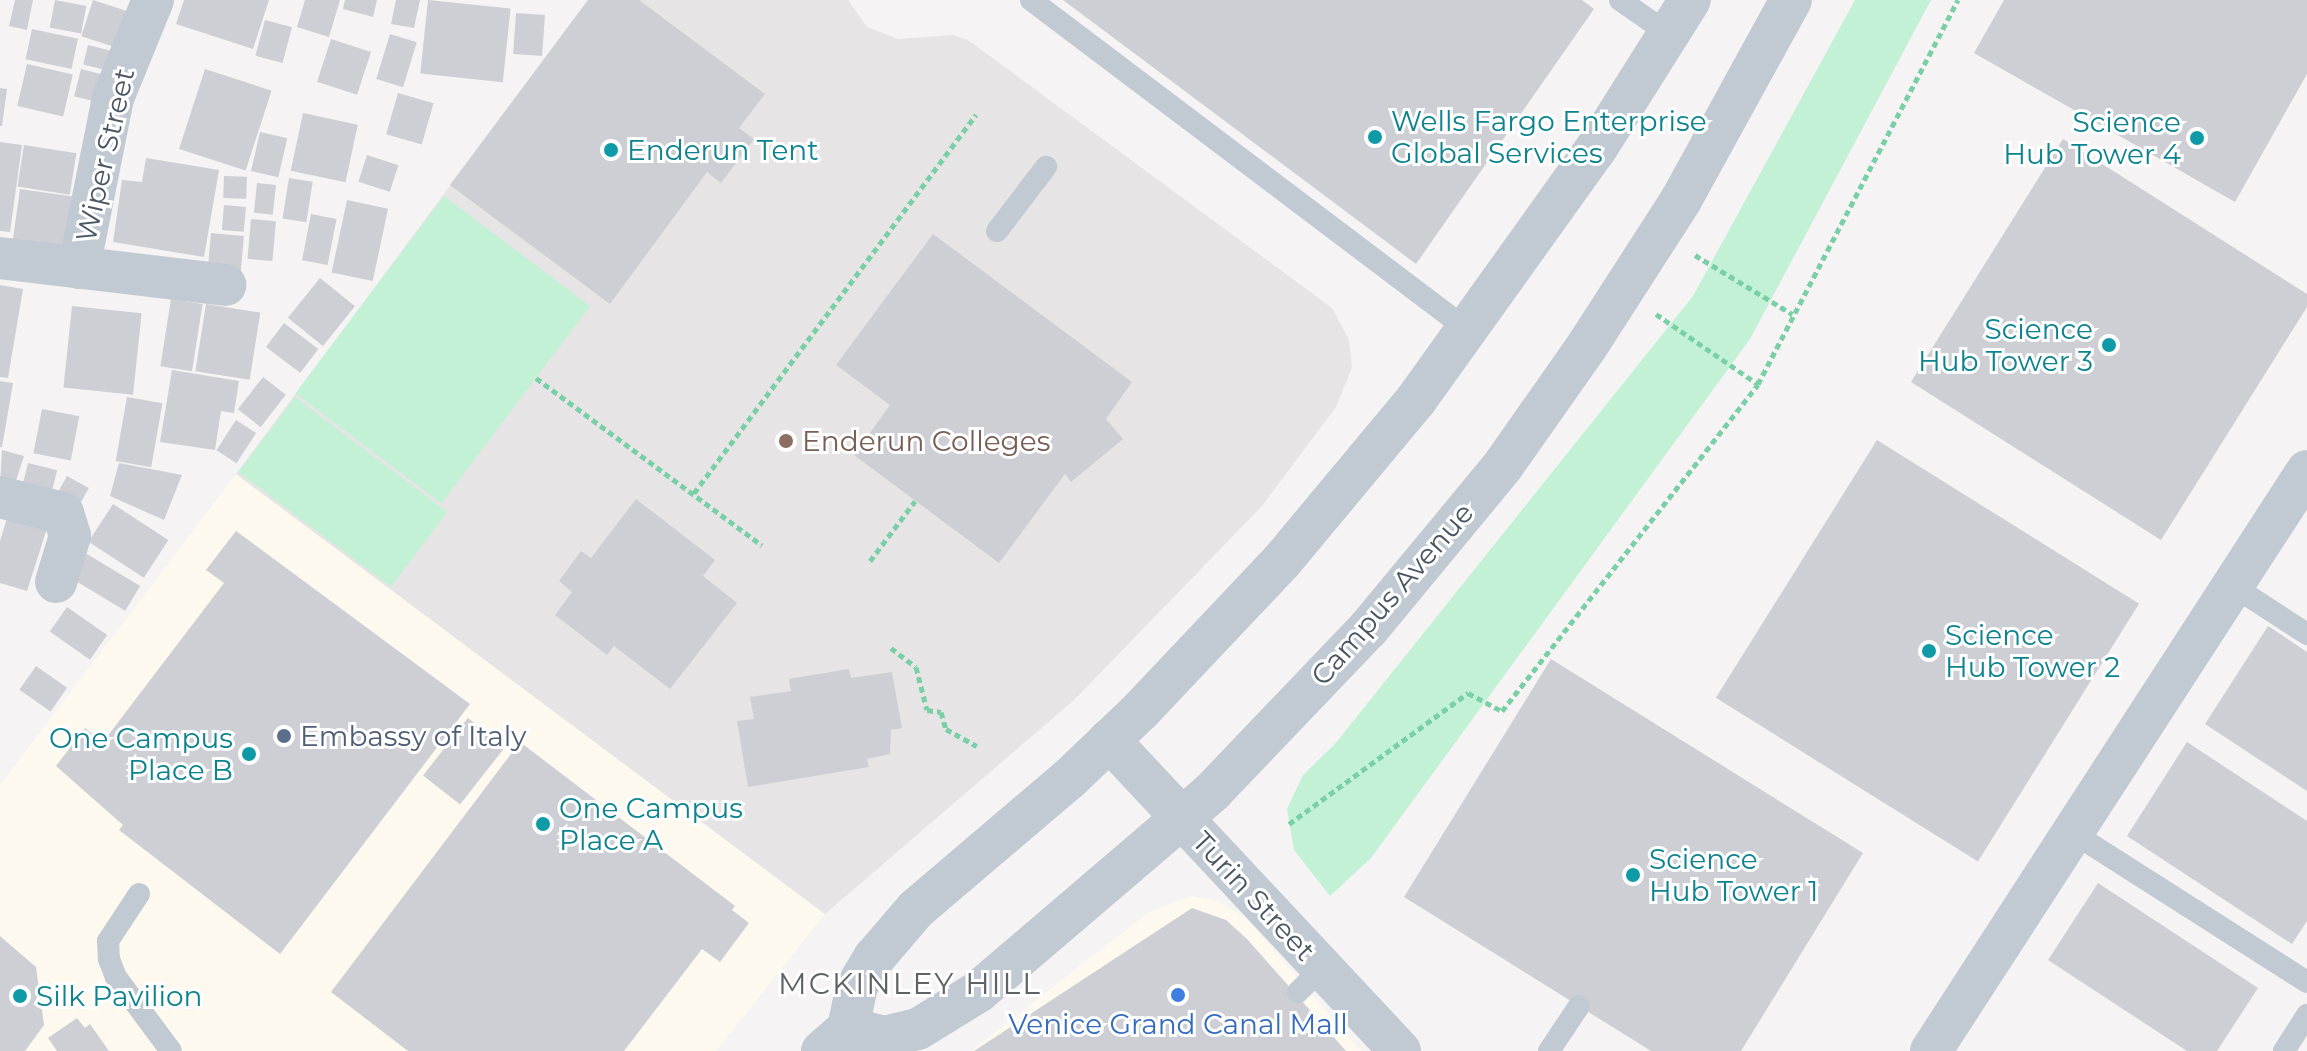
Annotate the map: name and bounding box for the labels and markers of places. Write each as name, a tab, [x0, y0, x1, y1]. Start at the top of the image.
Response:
place label: Wells Fargo Enterprise Global Services	[1391, 104, 1707, 170]
place label: Science Hub Tower 4	[2003, 105, 2181, 171]
marker: Wells Fargo Enterprise Global Services	[1366, 128, 1384, 146]
marker: Science Hub Tower 4	[2188, 129, 2206, 147]
place label: Enderun Tent	[627, 133, 819, 167]
marker: Enderun Tent	[602, 141, 620, 159]
place label: Science Hub Tower 3	[1918, 312, 2093, 378]
marker: Science Hub Tower 3	[2100, 336, 2118, 354]
place label: Enderun Colleges	[802, 424, 1050, 458]
marker: Enderun Colleges	[777, 432, 795, 450]
place label: Science Hub Tower 2	[1945, 618, 2120, 684]
marker: Science Hub Tower 2	[1920, 642, 1938, 660]
place label: Embassy of Italy	[300, 719, 526, 753]
place label: One Campus Place B	[49, 721, 233, 787]
marker: Embassy of Italy	[275, 727, 293, 745]
marker: One Campus Place B	[240, 745, 258, 763]
place label: One Campus Place A	[559, 791, 743, 857]
marker: One Campus Place A	[534, 815, 552, 833]
place label: Science Hub Tower 1	[1649, 842, 1818, 908]
marker: Science Hub Tower 1	[1624, 866, 1642, 884]
place label: Silk Pavilion	[36, 979, 203, 1013]
marker: Venice Grand Canal Mall	[1169, 986, 1187, 1004]
marker: Silk Pavilion	[11, 987, 29, 1005]
place label: Venice Grand Canal Mall	[1008, 1007, 1348, 1041]

